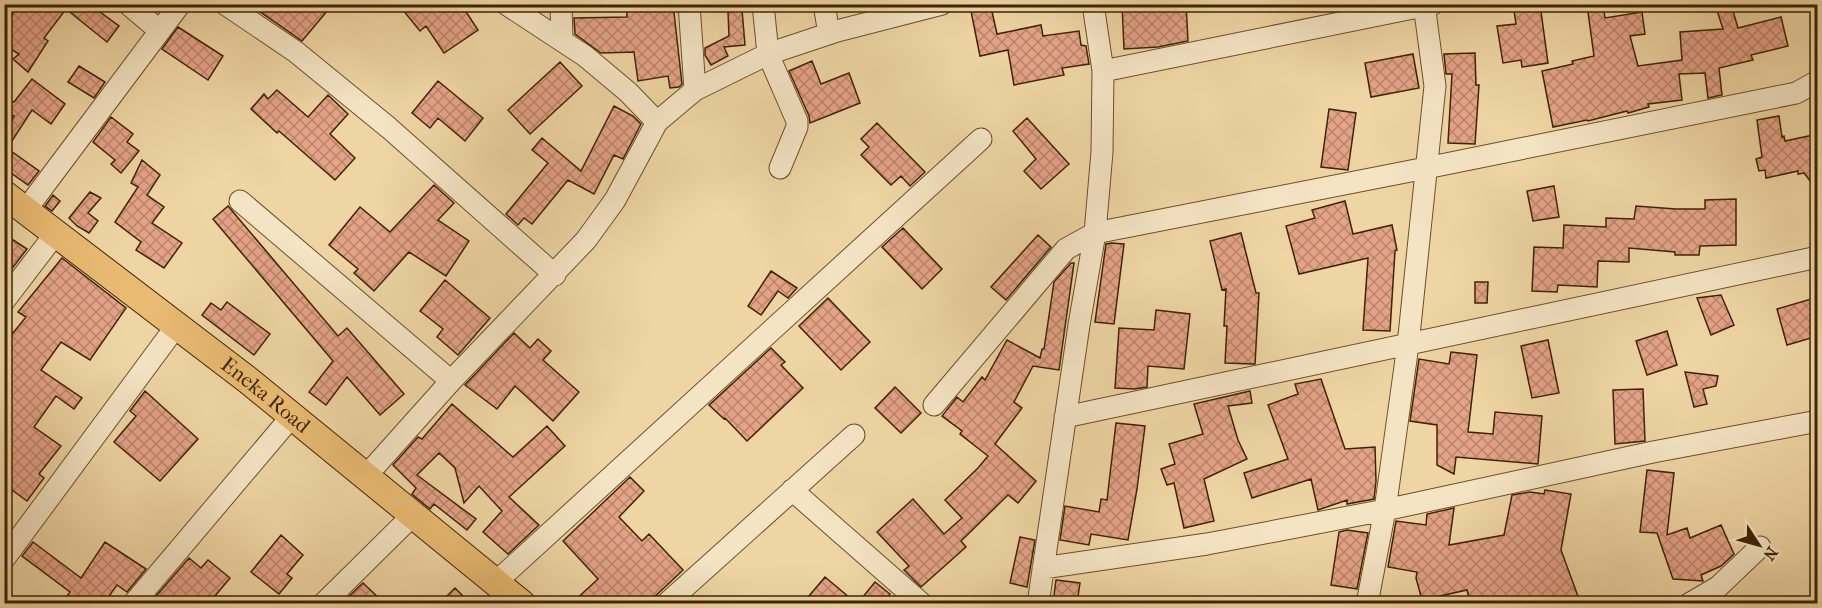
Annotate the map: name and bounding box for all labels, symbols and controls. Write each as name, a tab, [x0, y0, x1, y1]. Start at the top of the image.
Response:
street label: Eneka Road	[216, 352, 315, 438]
north arrow	[1729, 515, 1789, 575]
text: N	[1759, 543, 1782, 565]

